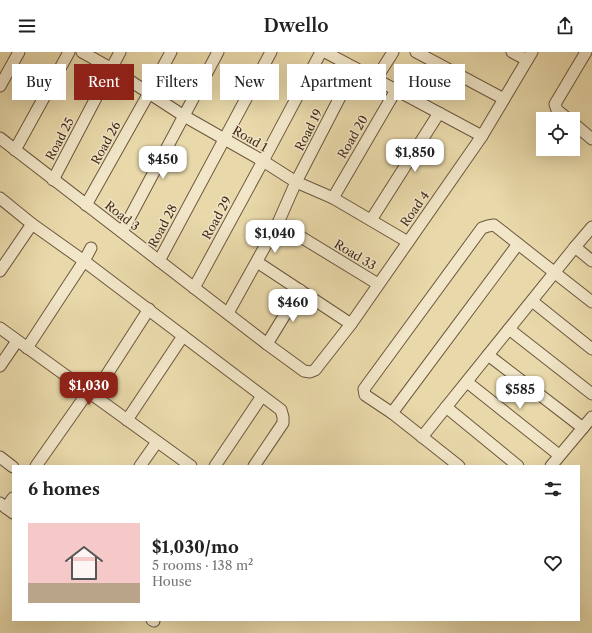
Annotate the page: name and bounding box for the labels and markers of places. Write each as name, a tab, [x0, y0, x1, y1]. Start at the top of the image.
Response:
pin: $1,850	[382, 139, 448, 173]
pin: $450	[139, 146, 187, 180]
pin: $1,040	[242, 220, 308, 254]
pin: $460	[269, 289, 317, 323]
pin: $1,030	[56, 372, 122, 406]
pin: $585	[496, 376, 544, 410]

